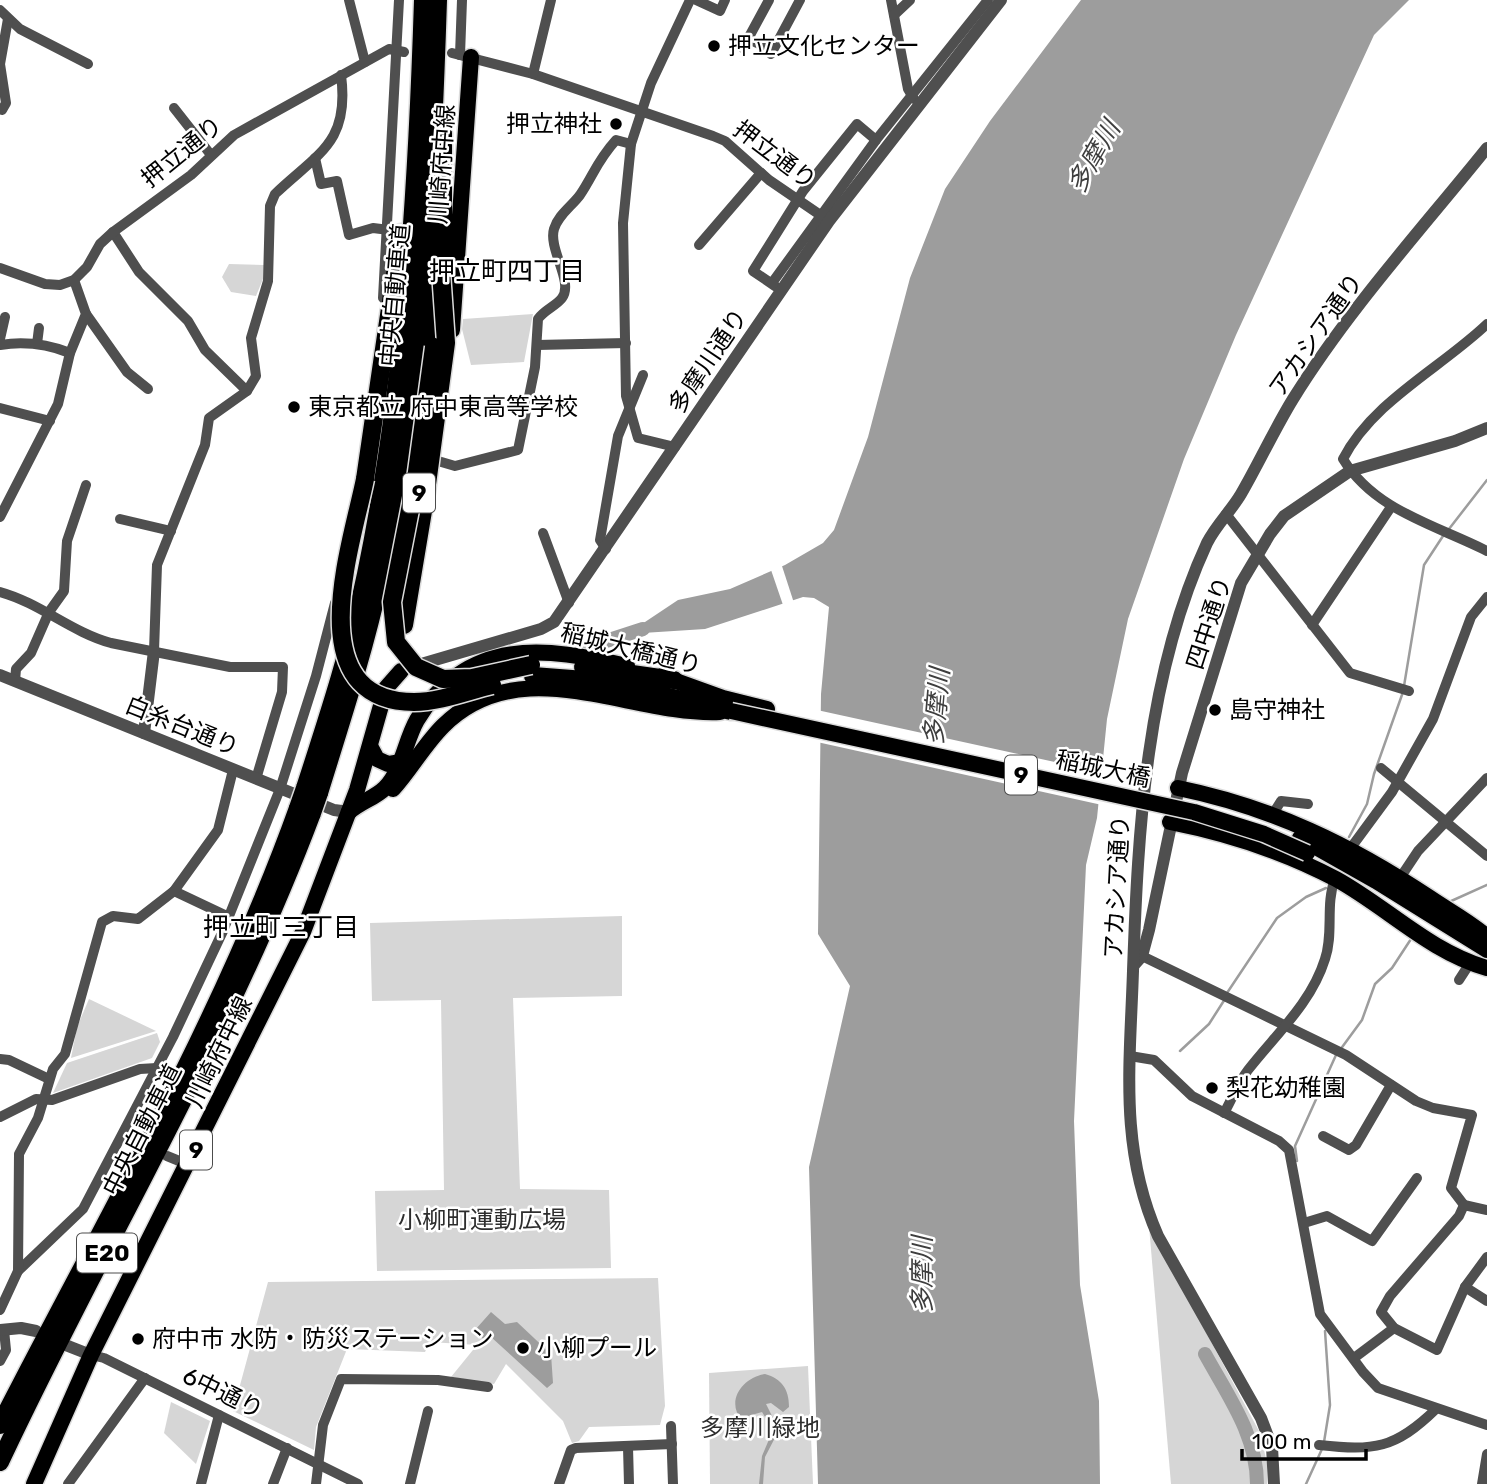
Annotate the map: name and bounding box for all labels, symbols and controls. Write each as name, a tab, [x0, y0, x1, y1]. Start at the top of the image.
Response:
place label: 押立文化センター	[728, 32, 920, 60]
marker: 押立文化センター	[706, 38, 722, 54]
street label: 川崎府中線	[424, 103, 460, 225]
place label: 押立神社	[506, 110, 602, 138]
street label: 押立通り	[136, 111, 228, 193]
water label: 多摩川	[1061, 113, 1128, 199]
street label: 押立通り	[728, 115, 822, 195]
marker: 押立神社	[608, 116, 624, 132]
street label: 中央自動車道	[375, 222, 415, 368]
district label: 押立町四丁目	[429, 256, 585, 287]
street label: アカシア通り	[1263, 268, 1369, 402]
street label: 多摩川通り	[663, 303, 753, 419]
place label: 東京都立 府中東高等学校	[308, 393, 578, 421]
marker: 東京都立 府中東高等学校	[286, 399, 302, 415]
road number: 9	[403, 474, 435, 512]
street label: 四中通り	[1181, 573, 1237, 673]
street label: 稲城大橋通り	[558, 618, 704, 680]
water label: 多摩川	[918, 664, 956, 747]
street label: 白糸台通り	[121, 691, 243, 761]
place label: 島守神社	[1229, 696, 1325, 724]
marker: 島守神社	[1207, 702, 1223, 718]
street label: 稲城大橋	[1053, 745, 1153, 793]
road number: 9	[1005, 755, 1037, 794]
street label: アカシア通り	[1099, 814, 1135, 960]
district label: 押立町三丁目	[203, 912, 359, 943]
street label: 川崎府中線	[180, 992, 258, 1112]
street label: 中央自動車道	[97, 1059, 187, 1201]
place label: 梨花幼稚園	[1226, 1074, 1346, 1102]
marker: 梨花幼稚園	[1204, 1080, 1220, 1096]
road number: 9	[180, 1130, 212, 1170]
park label: 小柳町運動広場	[398, 1206, 566, 1234]
water label: 多摩川	[907, 1233, 938, 1314]
road number: E20	[77, 1234, 137, 1272]
place label: 府中市 水防・防災ステーション	[152, 1325, 493, 1353]
marker: 府中市 水防・防災ステーション	[130, 1331, 146, 1347]
place label: 小柳プール	[537, 1334, 657, 1362]
marker: 小柳プール	[515, 1340, 531, 1356]
street label: 6中通り	[178, 1361, 268, 1425]
park label: 多摩川緑地	[700, 1414, 820, 1442]
scale bar	[1242, 1418, 1366, 1462]
text: 100 m	[1252, 1429, 1311, 1454]

